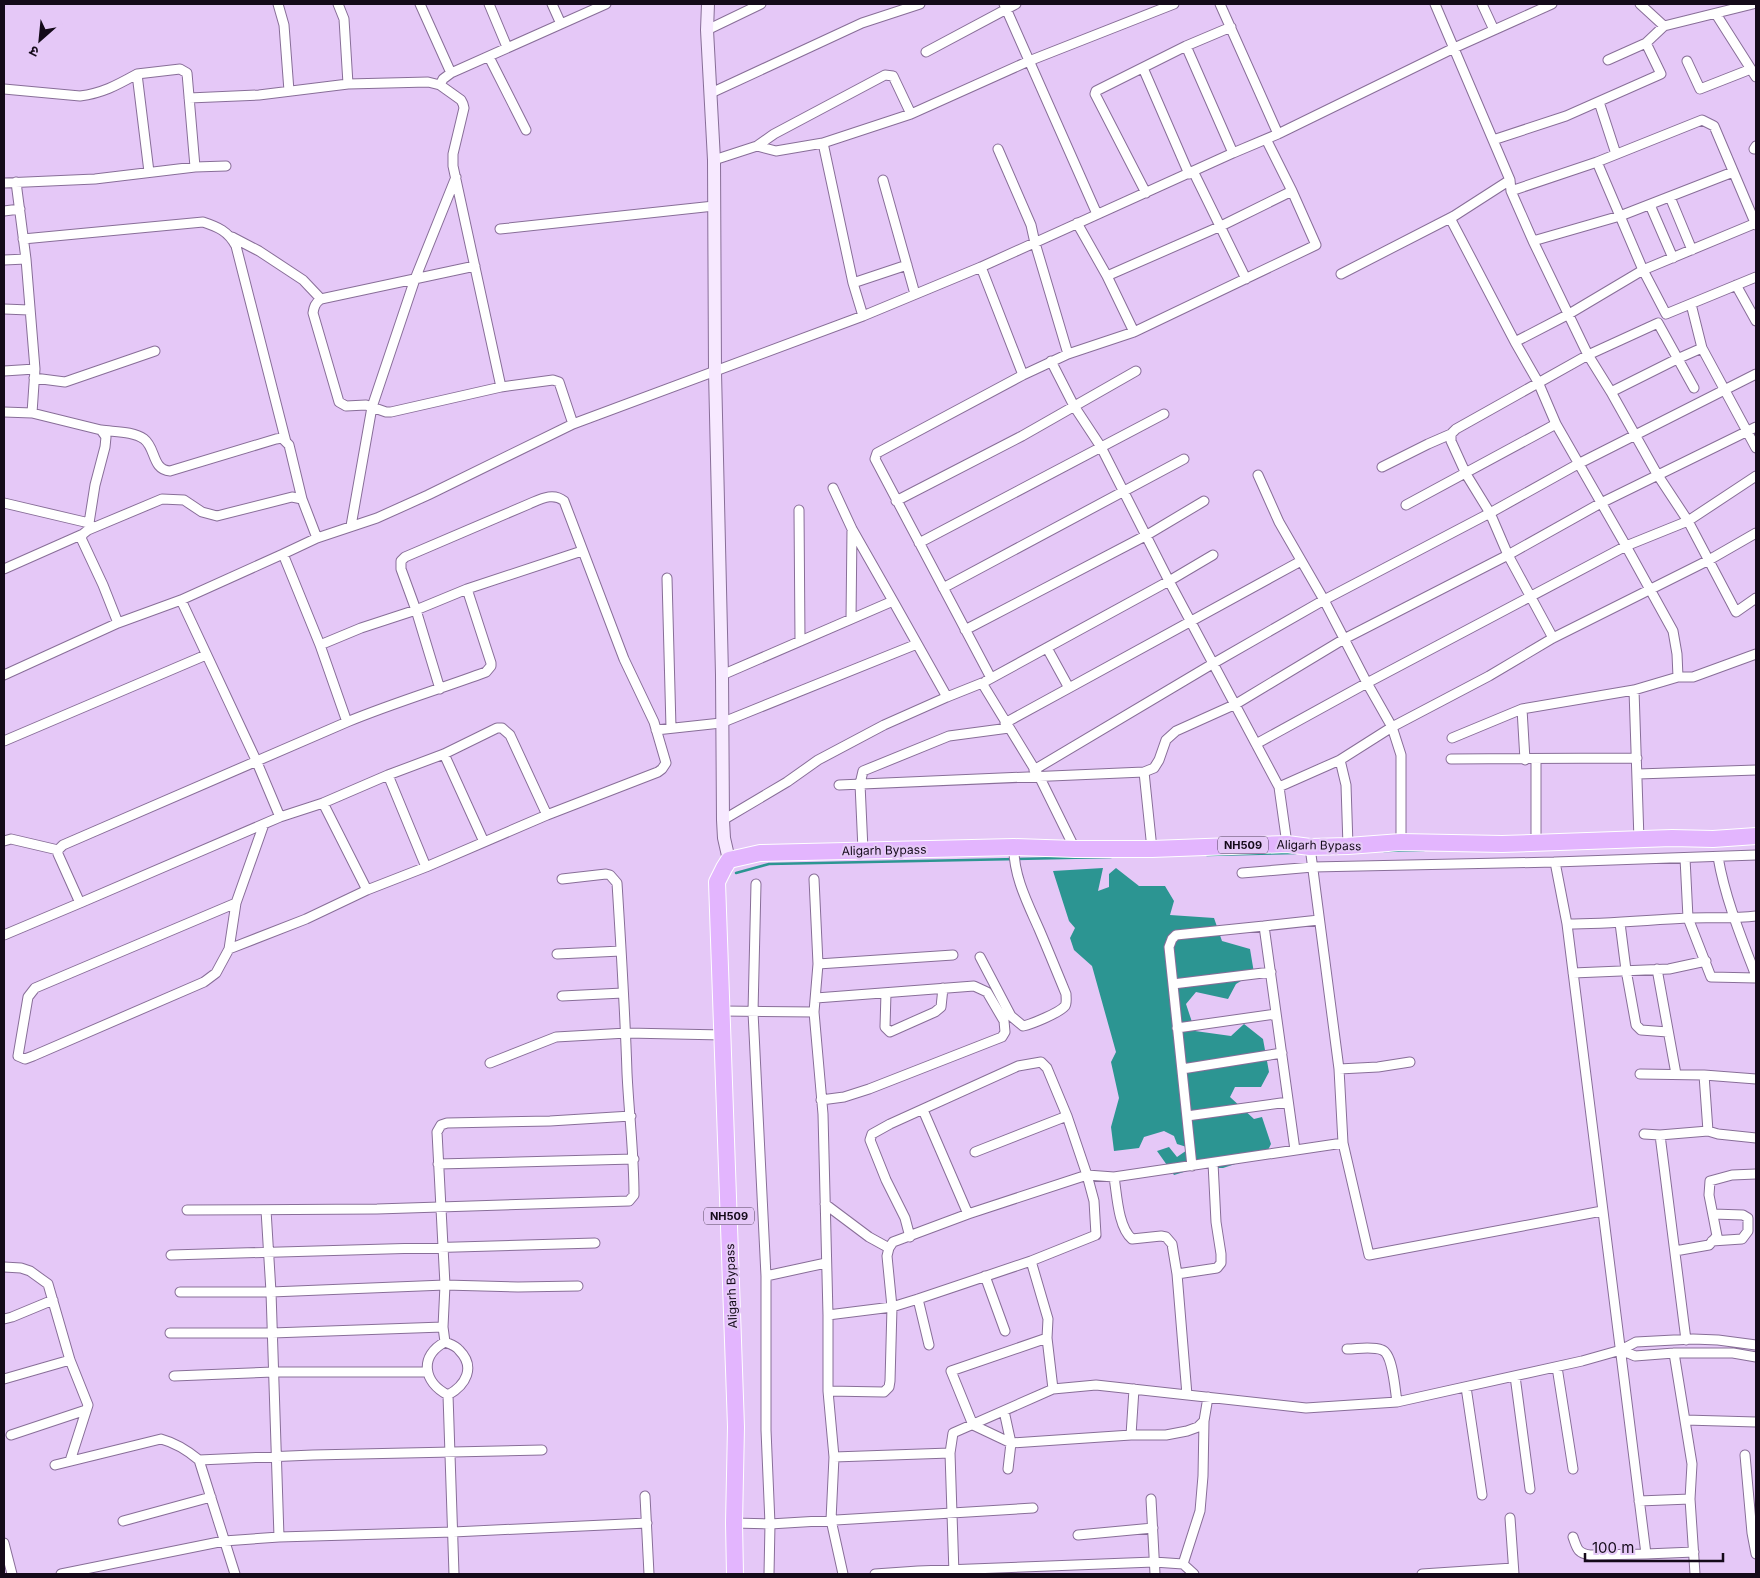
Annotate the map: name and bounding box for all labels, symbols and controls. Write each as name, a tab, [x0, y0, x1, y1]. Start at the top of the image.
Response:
north arrow	[15, 15, 65, 65]
text: उ	[26, 42, 41, 61]
road number: NH509	[1218, 836, 1268, 854]
street label: Aligarh Bypass	[1276, 837, 1362, 853]
street label: Aligarh Bypass	[841, 842, 927, 858]
road number: NH509	[704, 1208, 754, 1224]
street label: Aligarh Bypass	[722, 1243, 740, 1329]
scale bar	[1585, 1530, 1722, 1562]
text: 100 m	[1592, 1538, 1634, 1557]

